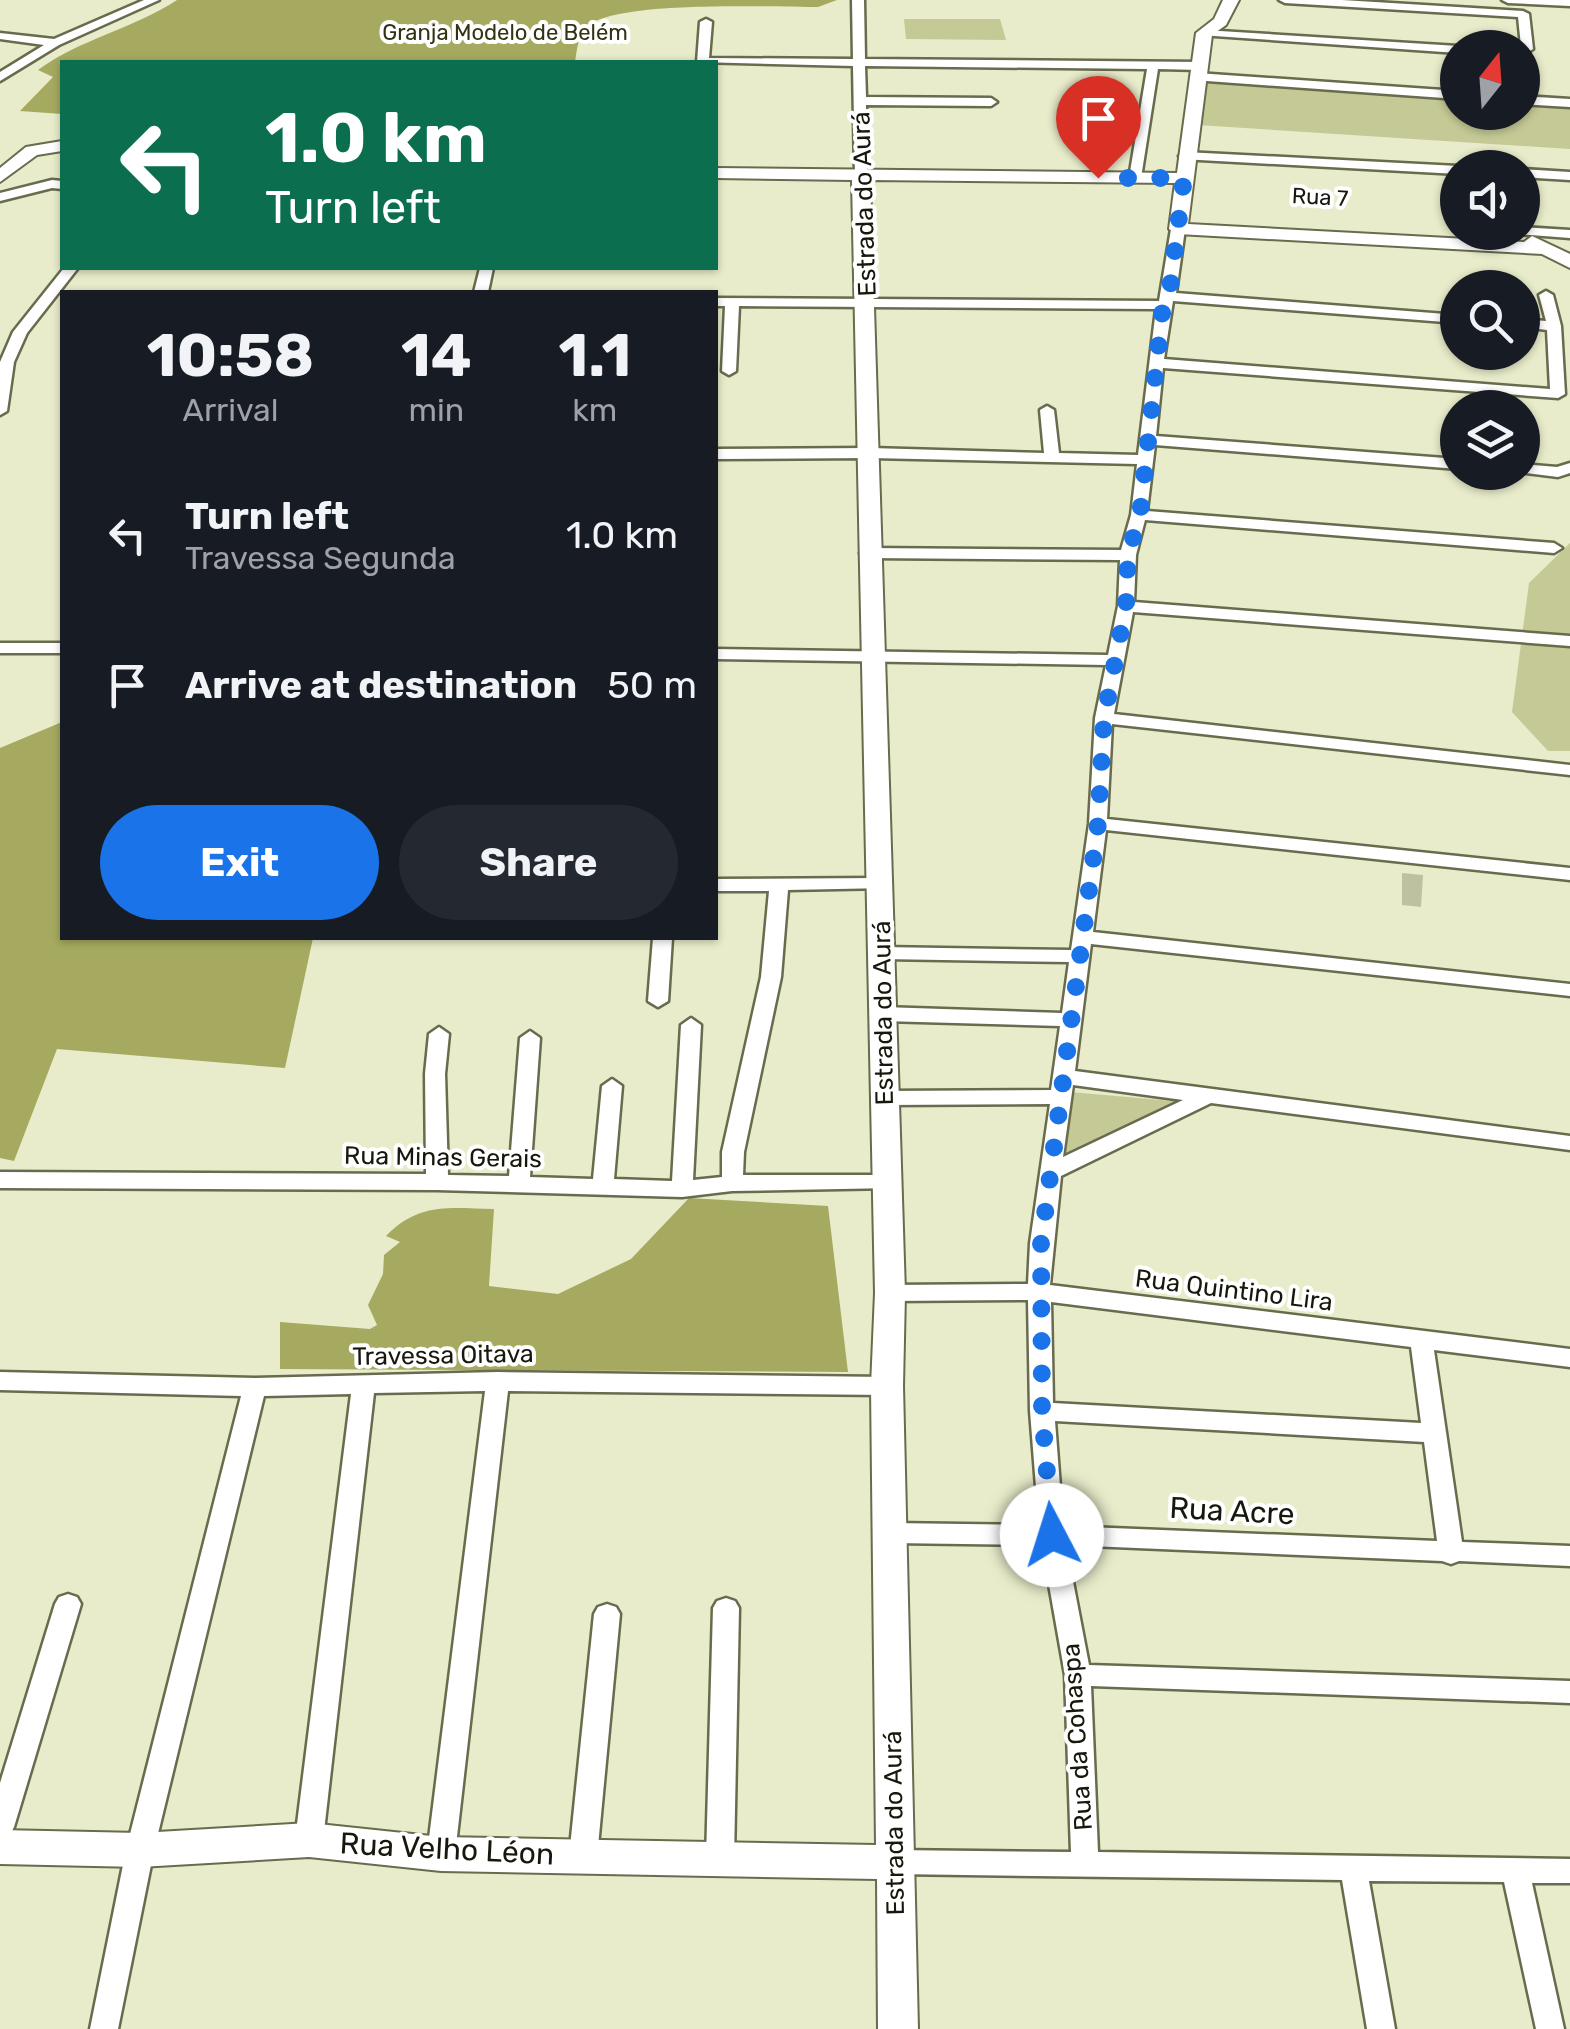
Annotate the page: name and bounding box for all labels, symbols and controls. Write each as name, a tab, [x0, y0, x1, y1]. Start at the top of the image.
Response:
park label: Granja Modelo de Belém	[382, 19, 628, 46]
north arrow	[1440, 30, 1540, 130]
map controls	[1440, 30, 1540, 490]
pin	[1056, 76, 1141, 179]
icon: arrive	[1071, 91, 1126, 146]
text: 1.0 km	[265, 97, 487, 180]
icon: left	[100, 100, 230, 230]
street label: Estrada do Aurá	[846, 111, 882, 297]
button: sound	[1440, 150, 1540, 250]
text: Turn left	[265, 181, 441, 234]
street label: Rua 7	[1291, 182, 1349, 212]
button: search	[1440, 270, 1540, 370]
text: 10:58	[147, 320, 314, 391]
text: 14	[401, 320, 472, 391]
text: 1.1	[558, 320, 631, 391]
button: layers	[1440, 390, 1540, 490]
text: Arrival	[182, 391, 278, 429]
text: min	[409, 391, 464, 429]
text: km	[572, 391, 617, 429]
text: Turn left	[185, 493, 349, 539]
icon: left	[100, 508, 155, 563]
text: 1.0 km	[566, 512, 678, 558]
text: Travessa Segunda	[185, 539, 456, 577]
icon: arrive	[100, 658, 155, 713]
text: Arrive at destination	[185, 662, 577, 708]
text: 50 m	[607, 662, 697, 708]
button: Exit	[100, 805, 379, 920]
button: Share	[399, 805, 678, 920]
street label: Estrada do Aurá	[867, 920, 899, 1106]
street label: Rua Minas Gerais	[344, 1141, 542, 1173]
street label: Rua Quintino Lira	[1133, 1263, 1335, 1317]
street label: Travessa Oitava	[352, 1339, 534, 1371]
position arrow	[1000, 1483, 1104, 1587]
street label: Rua Acre	[1169, 1490, 1295, 1532]
street label: Rua da Cohaspa	[1056, 1642, 1098, 1832]
street label: Estrada do Aurá	[878, 1730, 910, 1916]
street label: Rua Velho Léon	[339, 1825, 555, 1873]

